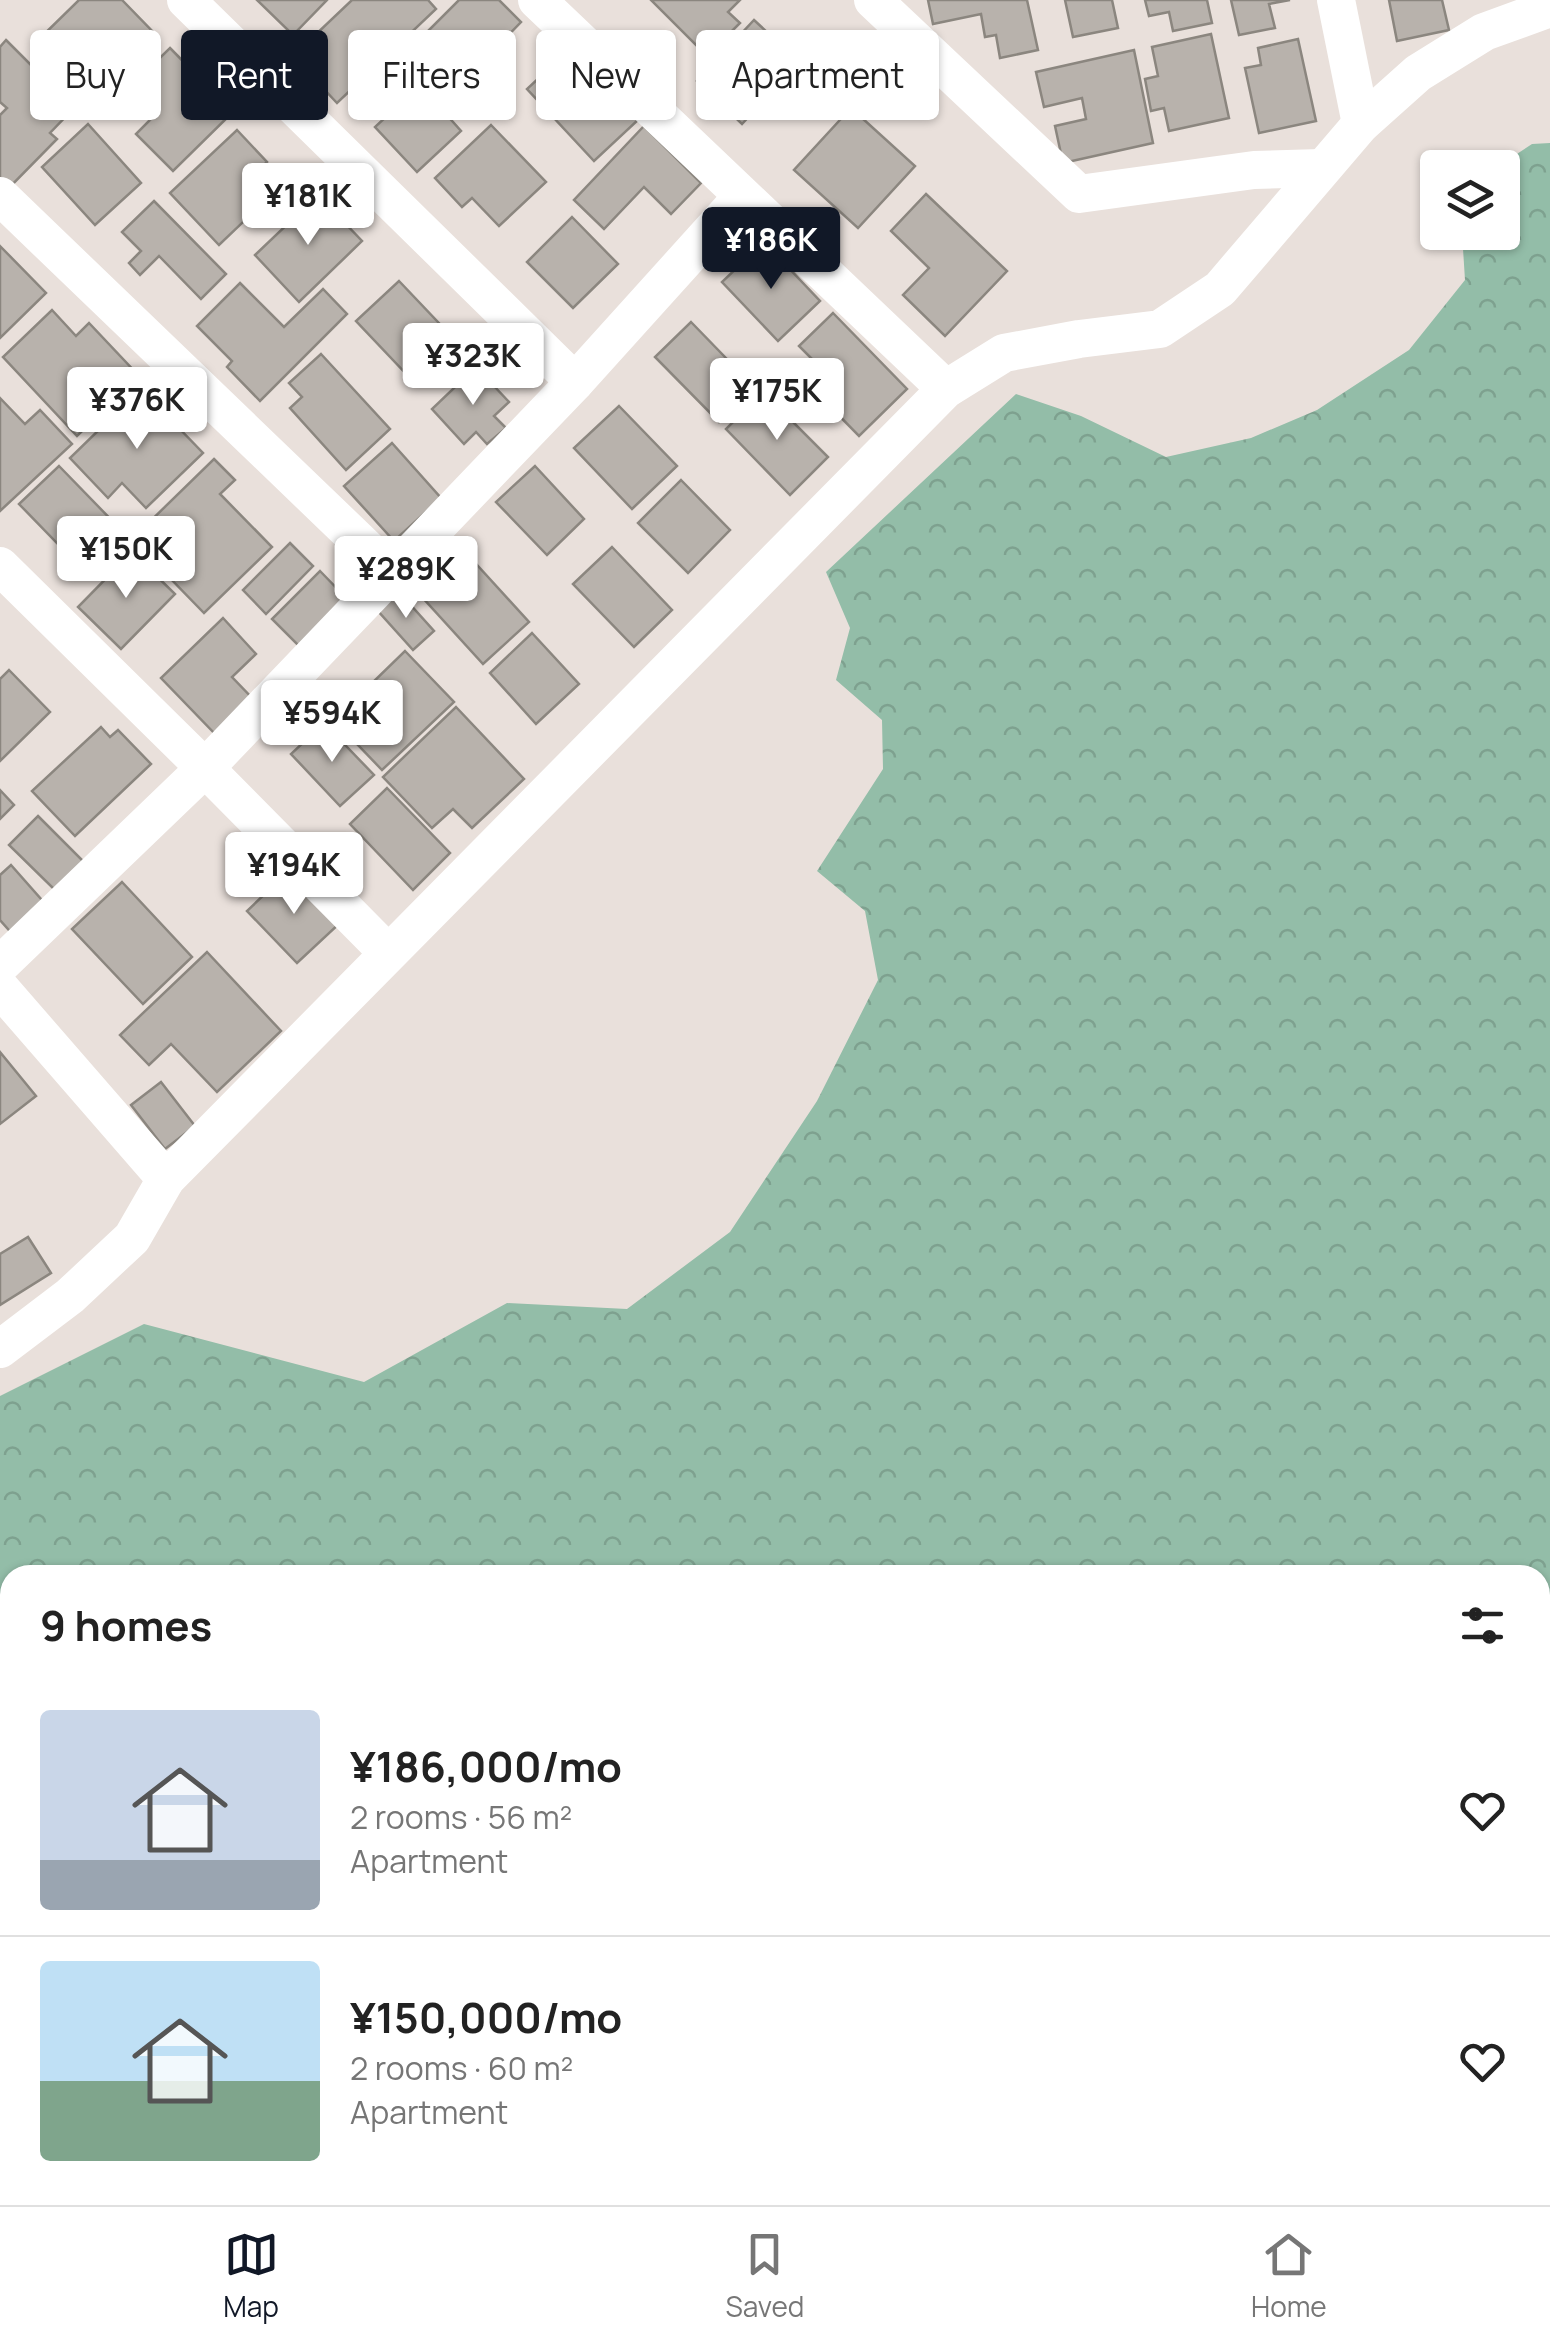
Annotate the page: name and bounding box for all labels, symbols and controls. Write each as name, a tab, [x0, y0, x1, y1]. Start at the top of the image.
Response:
chip: Buy	[30, 30, 161, 120]
chip: Rent	[181, 30, 328, 120]
chip: Filters	[348, 30, 516, 120]
chip: New	[536, 30, 676, 120]
chip: Apartment	[696, 30, 939, 120]
map controls	[1420, 150, 1520, 250]
button: layers	[1420, 150, 1520, 250]
pin: ¥181K	[238, 163, 378, 248]
text: ¥181K	[264, 173, 352, 217]
pin: ¥186K	[701, 207, 841, 292]
text: ¥186K	[724, 217, 818, 261]
pin: ¥323K	[403, 323, 543, 408]
text: ¥323K	[425, 333, 521, 377]
pin: ¥175K	[707, 358, 847, 443]
pin: ¥376K	[67, 367, 207, 452]
text: ¥175K	[732, 368, 822, 412]
text: ¥376K	[89, 377, 185, 421]
pin: ¥150K	[56, 516, 196, 601]
text: ¥150K	[79, 526, 173, 570]
pin: ¥289K	[336, 536, 476, 621]
text: ¥289K	[357, 546, 455, 590]
pin: ¥594K	[262, 680, 402, 765]
text: ¥594K	[283, 690, 381, 734]
pin: ¥194K	[224, 832, 364, 917]
text: ¥194K	[247, 842, 341, 886]
text: 9 homes	[40, 1596, 212, 1654]
icon: filters	[1455, 1598, 1510, 1653]
text: ¥186,000/mo	[350, 1737, 622, 1795]
icon: home	[120, 1750, 240, 1870]
icon: heart	[1455, 1783, 1510, 1838]
text: 2 rooms · 56 m²	[350, 1795, 572, 1839]
text: Apartment	[350, 1839, 508, 1883]
text: ¥150,000/mo	[350, 1988, 622, 2046]
icon: home	[120, 2001, 240, 2121]
icon: heart	[1455, 2034, 1510, 2089]
text: 2 rooms · 60 m²	[350, 2046, 573, 2090]
text: Apartment	[350, 2090, 508, 2134]
tab: Map	[223, 2227, 279, 2325]
tab: Saved	[726, 2227, 804, 2325]
tab: Home	[1251, 2227, 1327, 2325]

